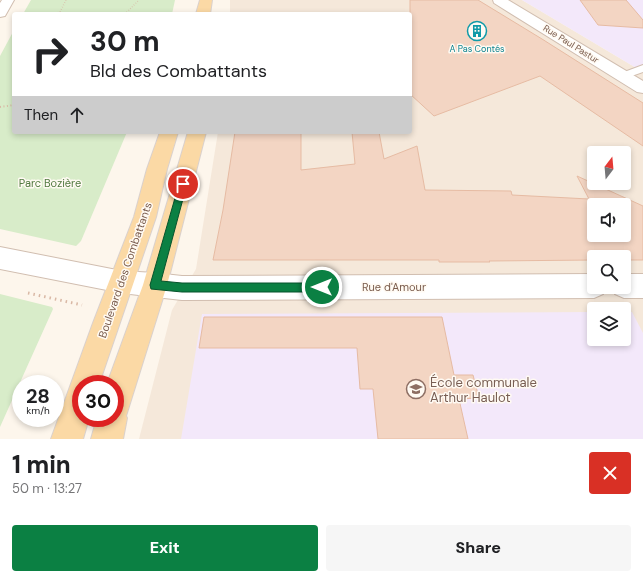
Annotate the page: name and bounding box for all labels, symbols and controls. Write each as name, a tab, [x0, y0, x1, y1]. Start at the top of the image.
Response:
building icon: A Pas Contés	[466, 20, 488, 42]
street label: Rue Paul Pastur	[541, 22, 602, 66]
text: 30 m	[90, 23, 160, 60]
icon: right	[24, 28, 76, 80]
place label: A Pas Contés	[449, 43, 505, 55]
text: Bld des Combattants	[90, 59, 267, 83]
icon: ahead	[66, 104, 88, 126]
text: Then	[24, 105, 58, 125]
north arrow	[587, 146, 631, 190]
map controls	[587, 146, 631, 346]
pin	[166, 167, 200, 201]
icon: arrive	[172, 173, 194, 195]
park label: Parc Bozière	[19, 176, 81, 190]
button: sound	[587, 198, 631, 242]
street label: Boulevard des Combattants	[95, 200, 155, 340]
button: search	[587, 250, 631, 294]
position arrow	[301, 266, 343, 308]
street label: Rue d'Amour	[362, 280, 426, 294]
button: layers	[587, 302, 631, 346]
place label: École communale Arthur Haulot	[430, 373, 537, 406]
speed limit sign: 30	[72, 375, 124, 427]
school or university icon: École communale Arthur Haulot	[405, 378, 427, 400]
text: 28	[26, 383, 50, 409]
text: km/h	[26, 404, 50, 417]
text: 1 min	[12, 449, 71, 480]
button: close	[589, 452, 631, 494]
text: 50 m · 13:27	[12, 480, 82, 497]
button: Exit	[12, 525, 318, 571]
button: Share	[326, 525, 631, 571]

